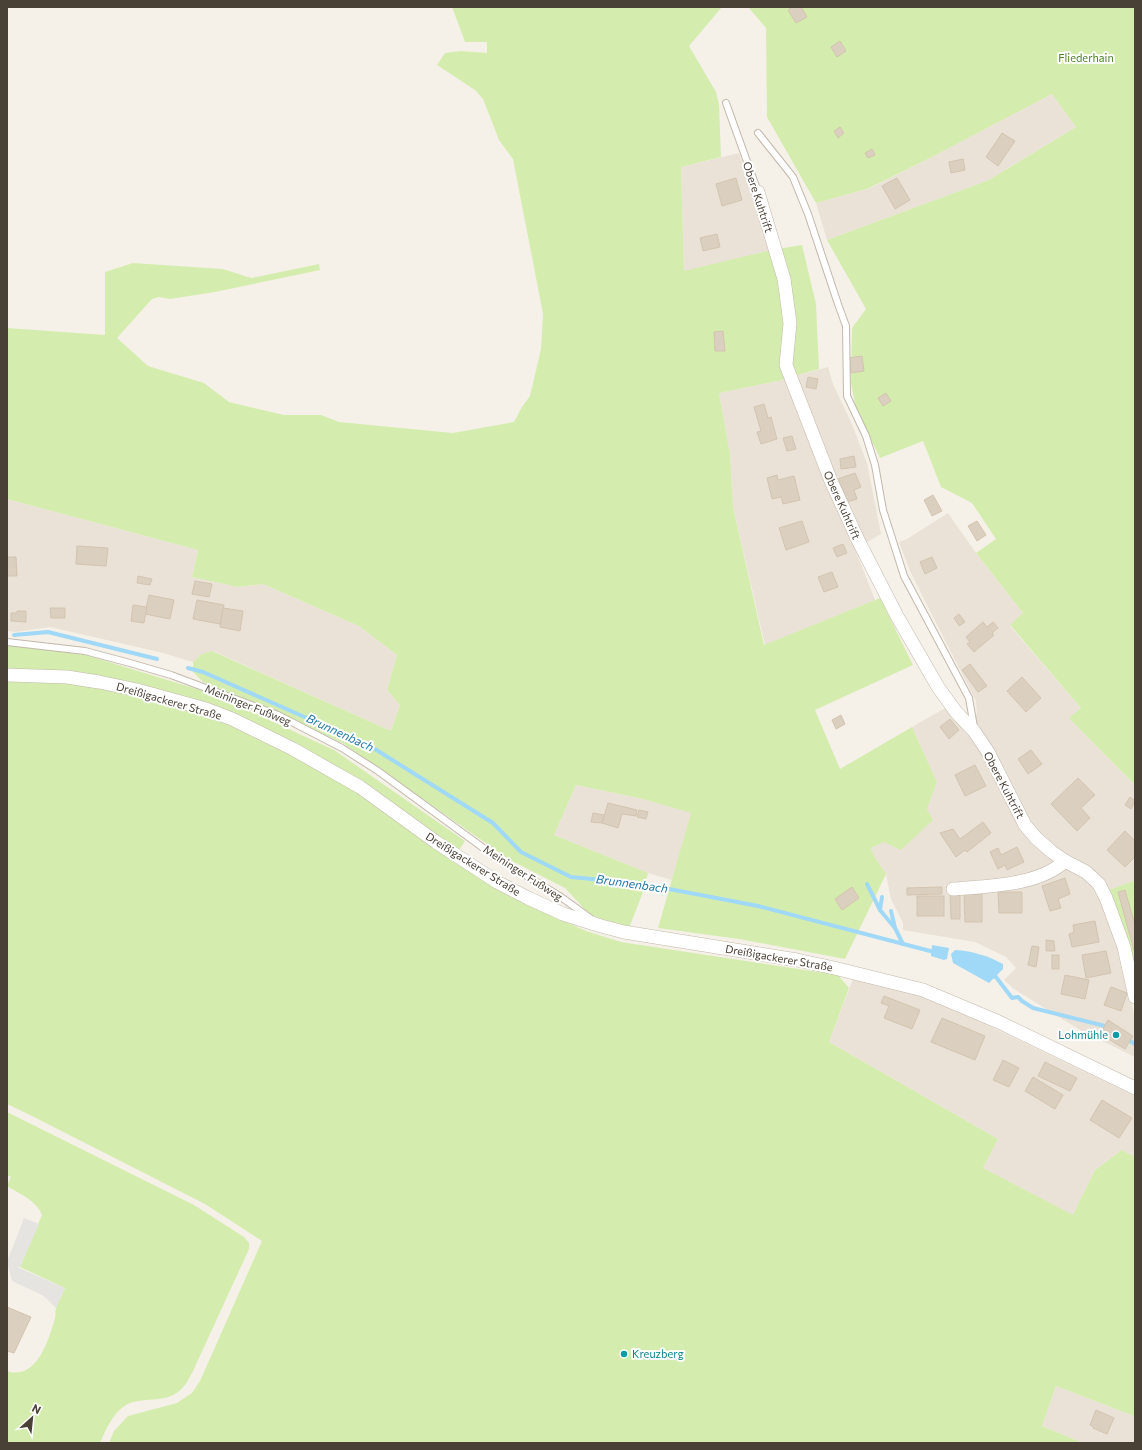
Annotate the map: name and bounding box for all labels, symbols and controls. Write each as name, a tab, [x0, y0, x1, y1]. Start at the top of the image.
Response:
park label: Fliederhain	[1058, 51, 1114, 64]
street label: Obere Kuhtrift	[741, 160, 776, 234]
street label: Obere Kuhtrift	[822, 468, 864, 542]
street label: Dreißigackerer Straße	[115, 679, 223, 722]
street label: Meininger Fußweg	[203, 681, 293, 728]
water label: Brunnenbach	[305, 710, 376, 754]
street label: Obere Kuhtrift	[981, 749, 1028, 821]
street label: Dreißigackerer Straße	[424, 829, 523, 898]
street label: Meininger Fußweg	[481, 842, 565, 903]
water label: Brunnenbach	[595, 871, 669, 895]
street label: Dreißigackerer Straße	[724, 942, 834, 973]
place label: Lohmühle	[1058, 1028, 1108, 1041]
marker: Lohmühle	[1111, 1030, 1121, 1040]
place label: Kreuzberg	[632, 1347, 684, 1360]
marker: Kreuzberg	[619, 1349, 629, 1359]
north arrow	[12, 1398, 52, 1438]
text: N	[30, 1401, 43, 1416]

